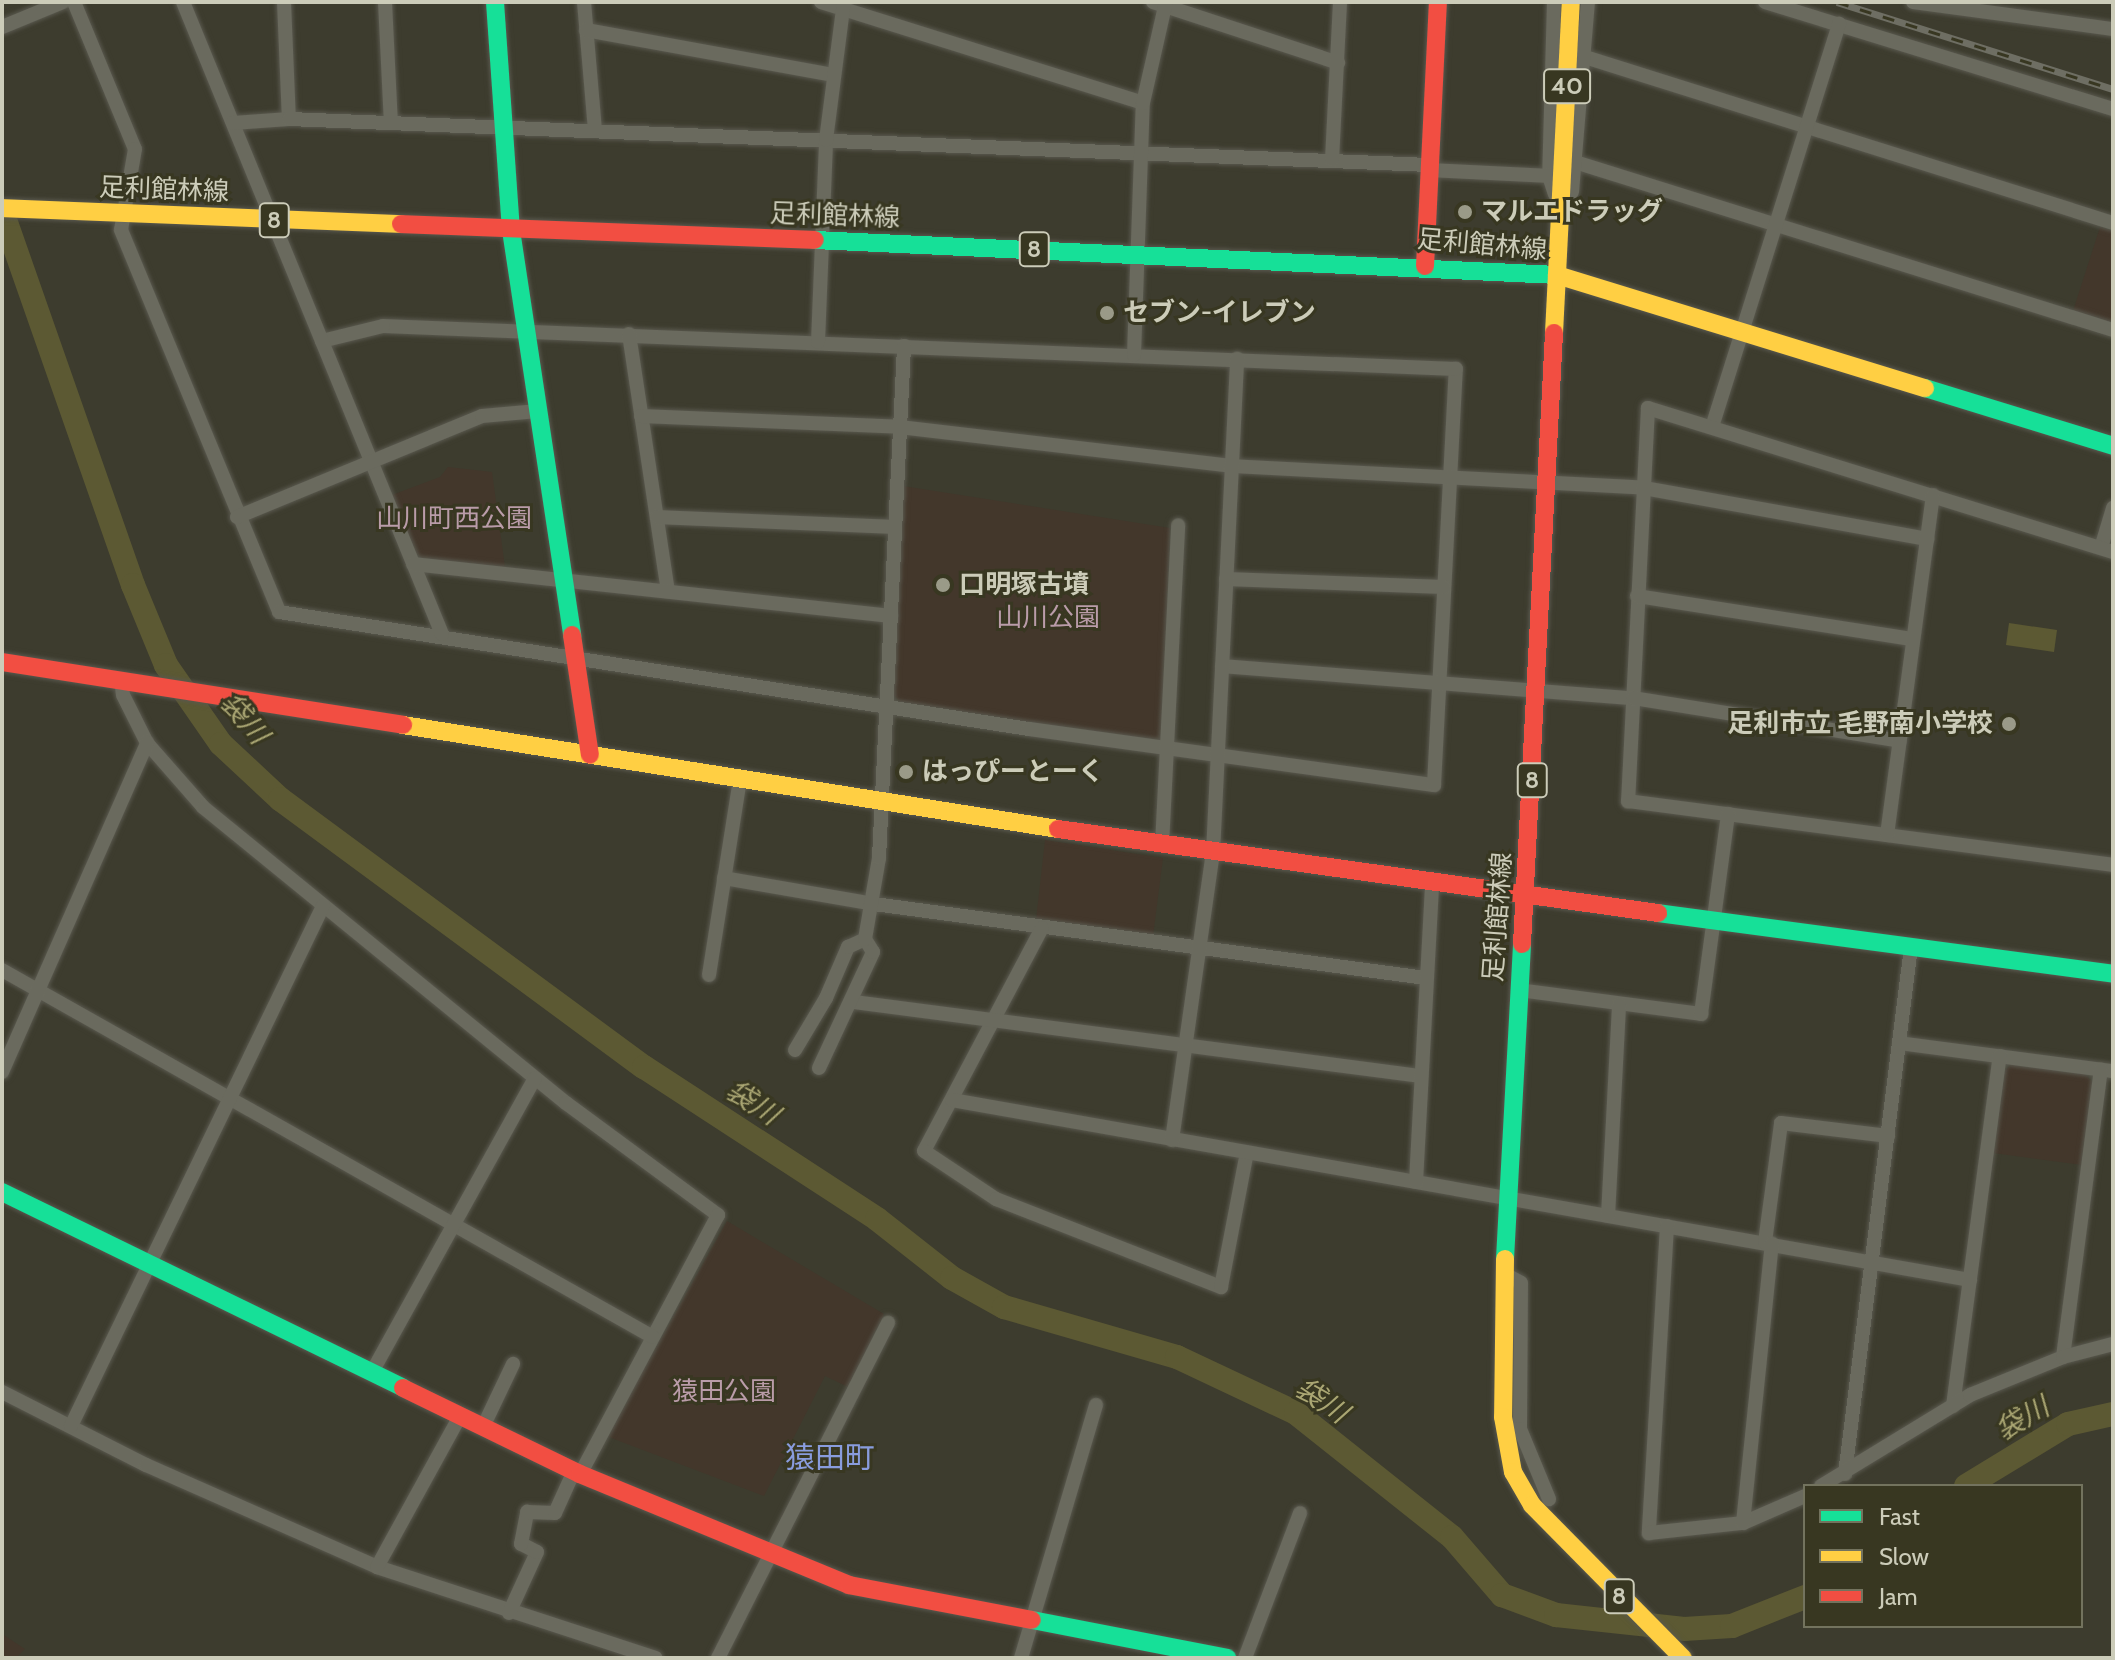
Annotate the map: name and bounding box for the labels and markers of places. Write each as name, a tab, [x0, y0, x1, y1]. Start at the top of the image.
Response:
place label: マルエドラッグ	[1481, 196, 1663, 228]
marker: マルエドラッグ	[1456, 203, 1474, 221]
place label: セブン-イレブン	[1123, 297, 1316, 329]
marker: セブン-イレブン	[1098, 304, 1116, 322]
place label: 口明塚古墳	[959, 569, 1089, 601]
marker: 口明塚古墳	[934, 576, 952, 594]
place label: 足利市立 毛野南小学校	[1727, 708, 1993, 740]
marker: 足利市立 毛野南小学校	[2000, 715, 2018, 733]
place label: はっぴーとーく	[922, 756, 1104, 788]
marker: はっぴーとーく	[897, 763, 915, 781]

